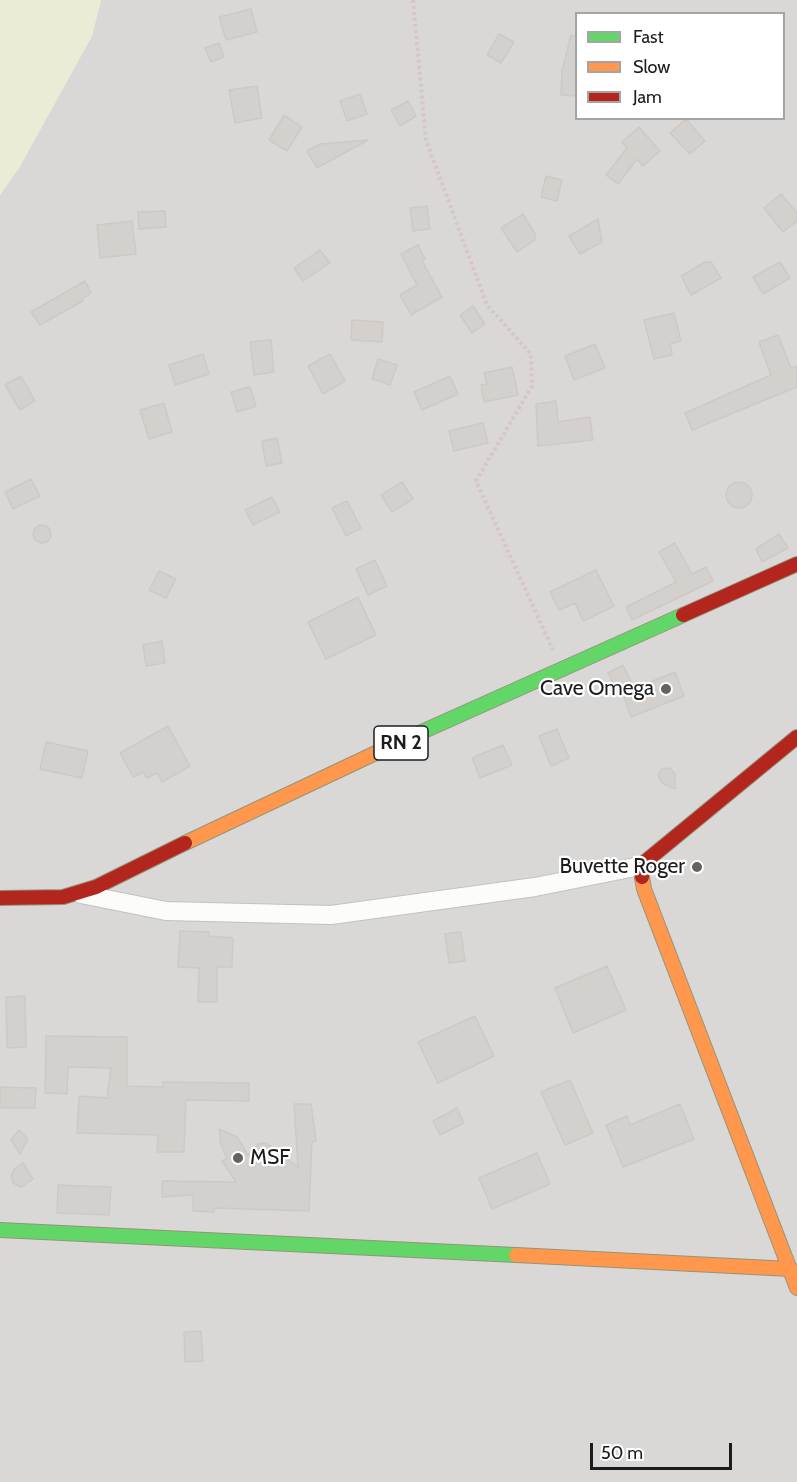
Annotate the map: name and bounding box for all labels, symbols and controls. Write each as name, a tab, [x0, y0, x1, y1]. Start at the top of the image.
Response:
legend	[575, 12, 785, 120]
text: Fast	[633, 26, 664, 48]
text: Slow	[633, 56, 670, 78]
text: Jam	[633, 86, 662, 108]
place label: Cave Omega	[540, 676, 654, 702]
marker: Cave Omega	[659, 682, 673, 696]
road number: RN 2	[374, 726, 428, 760]
place label: Buvette Roger	[559, 854, 685, 880]
marker: Buvette Roger	[690, 860, 704, 874]
place label: MSF	[250, 1145, 290, 1171]
marker: MSF	[231, 1151, 245, 1165]
scale bar	[593, 1431, 736, 1469]
text: 50 m	[601, 1442, 643, 1464]

